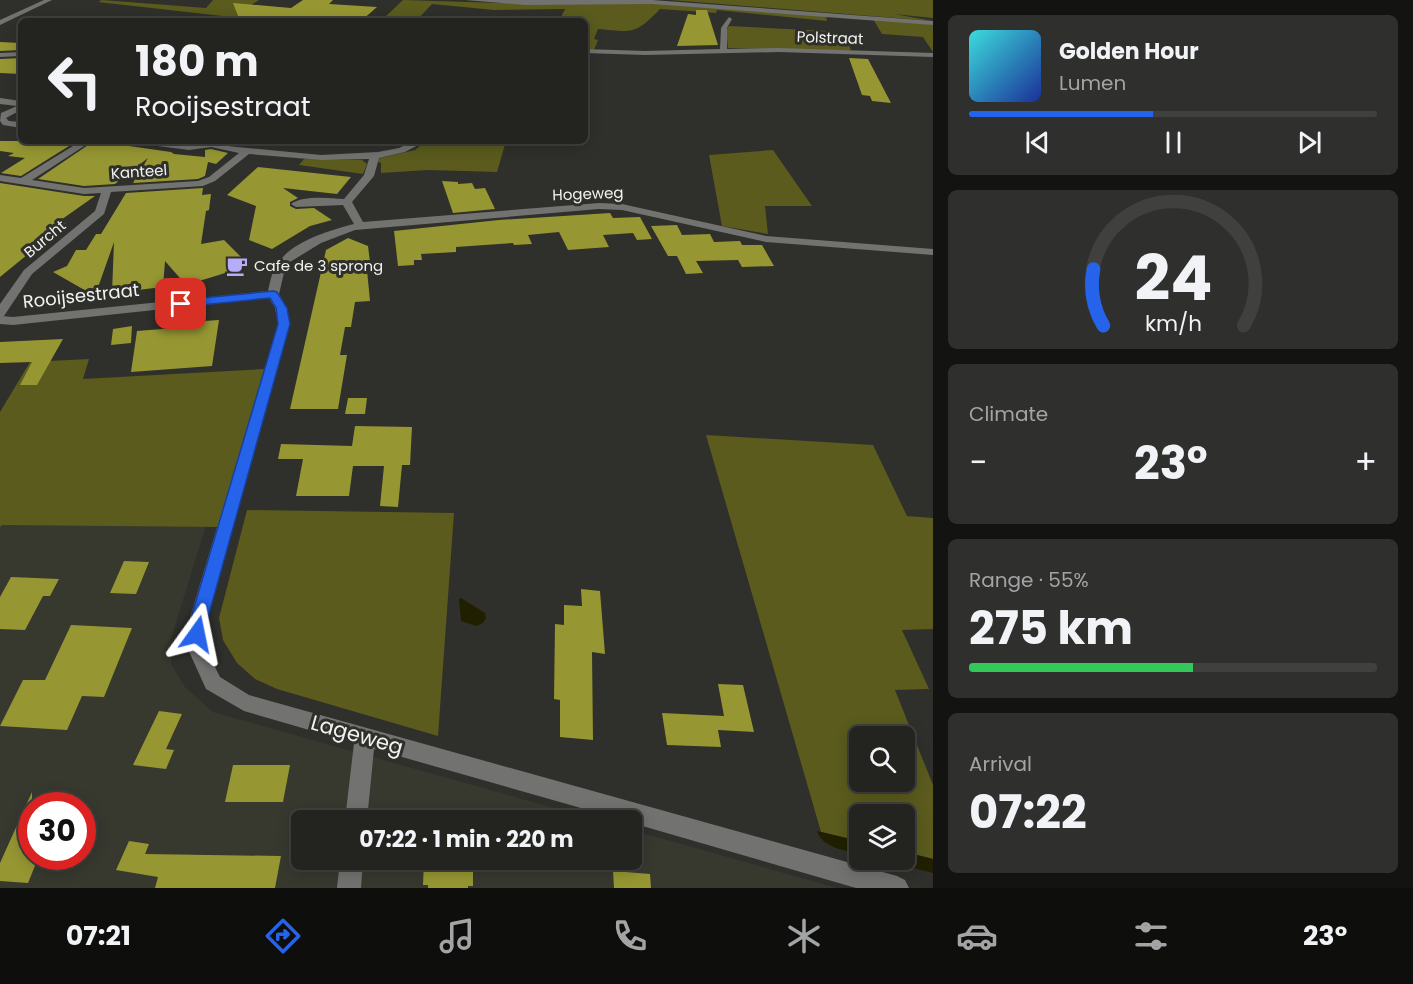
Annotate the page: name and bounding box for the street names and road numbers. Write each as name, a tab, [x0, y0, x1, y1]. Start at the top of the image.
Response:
street label: Polstraat	[796, 26, 864, 49]
street label: Kanteel	[110, 159, 168, 184]
street label: Hogeweg	[552, 182, 624, 205]
street label: Burcht	[19, 215, 70, 262]
street label: Rooijsestraat	[21, 277, 140, 314]
street label: Lageweg	[308, 707, 407, 762]

